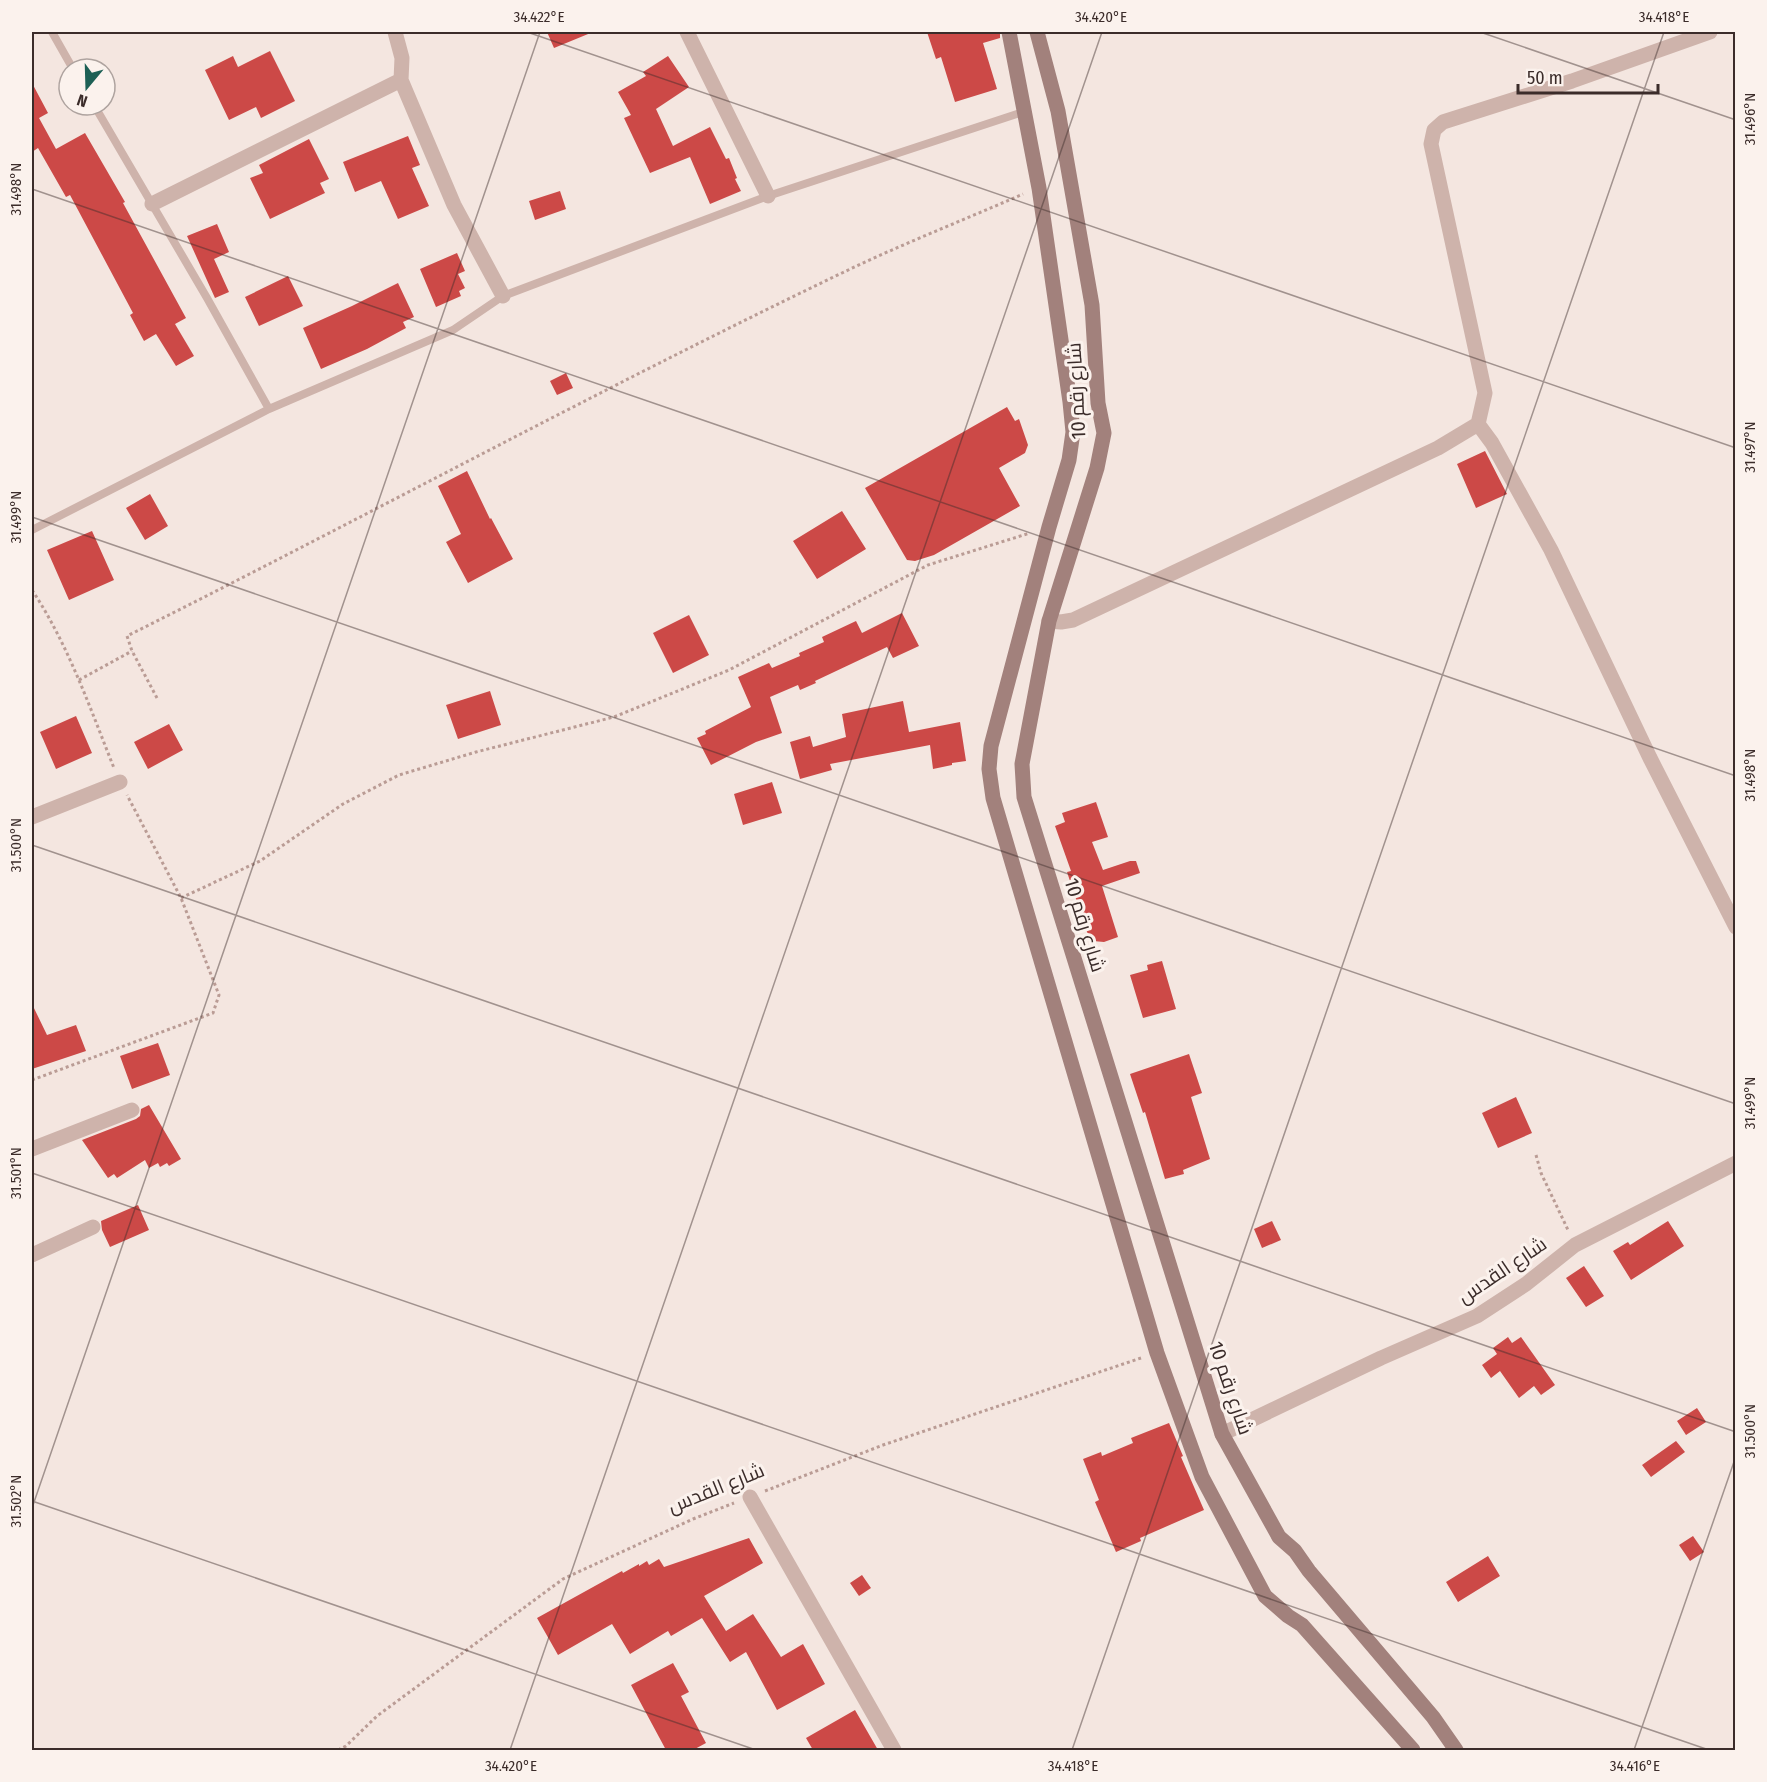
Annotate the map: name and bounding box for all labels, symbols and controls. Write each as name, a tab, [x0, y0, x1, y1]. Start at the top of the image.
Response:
text: 34.422°E	[514, 8, 565, 26]
text: 34.420°E	[1075, 8, 1127, 26]
text: 34.418°E	[1639, 8, 1689, 26]
north arrow	[57, 57, 117, 117]
scale bar	[1518, 57, 1658, 95]
text: 50 m	[1527, 67, 1563, 89]
text: N	[75, 90, 90, 111]
text: 31.496°N	[1741, 93, 1759, 145]
text: 31.498°N	[7, 163, 25, 215]
street label: شارع رقم 10	[1061, 342, 1093, 440]
text: 31.497°N	[1741, 421, 1759, 473]
text: 31.499°N	[7, 491, 25, 543]
text: 31.498°N	[1741, 749, 1759, 801]
text: 31.500°N	[7, 818, 25, 872]
street label: شارع رقم 10	[1057, 875, 1111, 975]
text: 31.499°N	[1741, 1077, 1759, 1129]
text: 31.501°N	[7, 1147, 25, 1199]
street label: شارع القدس	[1453, 1232, 1552, 1310]
street label: شارع رقم 10	[1202, 1338, 1258, 1438]
text: 31.500°N	[1741, 1404, 1759, 1458]
street label: شارع القدس	[664, 1458, 769, 1520]
text: 31.502°N	[7, 1475, 25, 1527]
text: 34.420°E	[485, 1757, 537, 1775]
text: 34.418°E	[1048, 1757, 1098, 1775]
text: 34.416°E	[1610, 1757, 1660, 1775]

